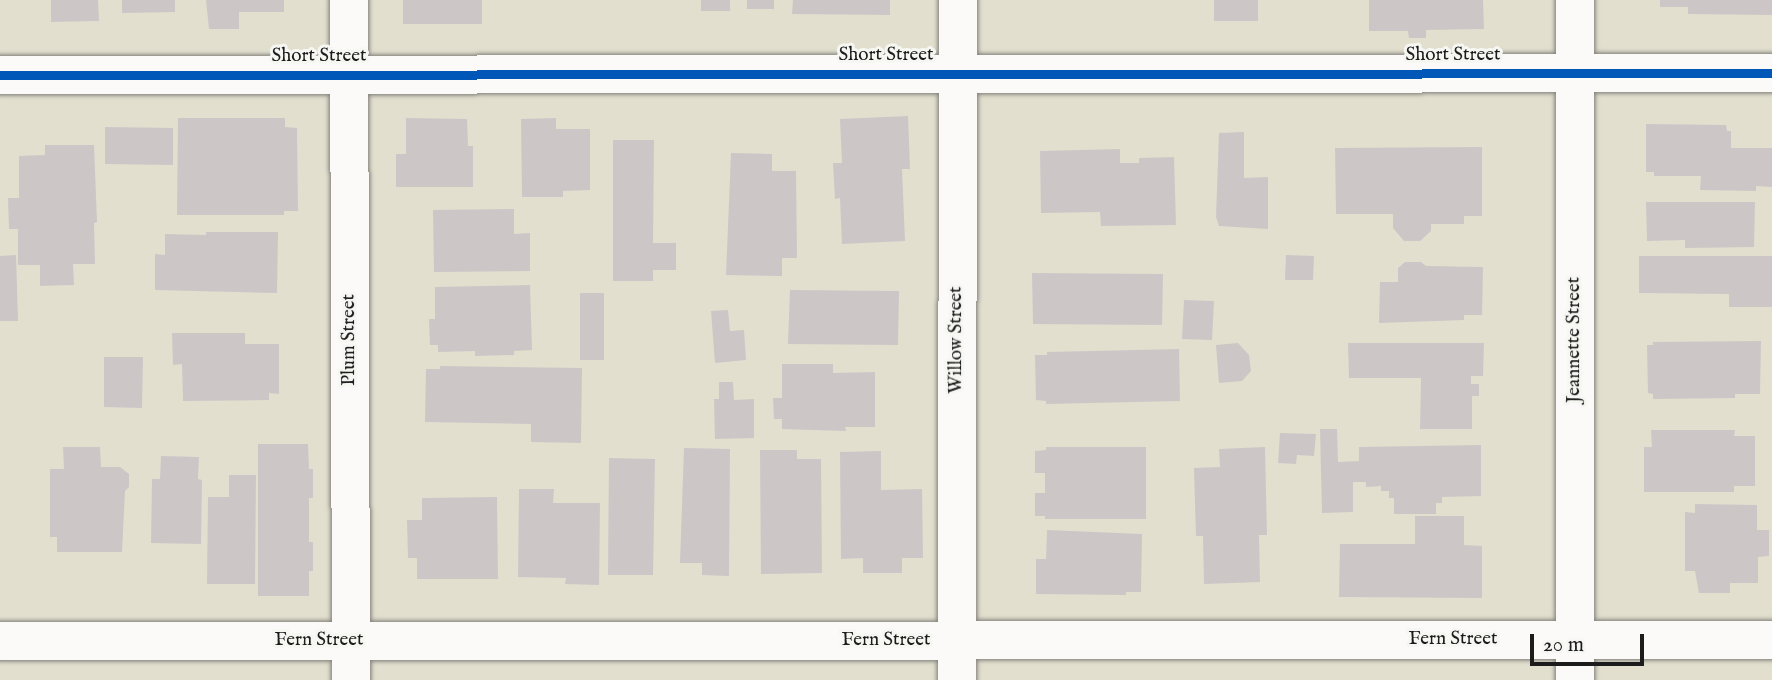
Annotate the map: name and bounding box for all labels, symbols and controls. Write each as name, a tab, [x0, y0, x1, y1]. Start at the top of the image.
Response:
street label: Short Street	[839, 45, 933, 67]
street label: Short Street	[1406, 45, 1500, 67]
street label: Short Street	[272, 46, 366, 68]
street label: Jeannette Street	[1564, 277, 1586, 403]
street label: Willow Street	[946, 286, 968, 394]
street label: Plum Street	[339, 294, 361, 386]
scale bar	[1534, 620, 1648, 664]
street label: Fern Street	[1408, 629, 1498, 651]
street label: Fern Street	[274, 630, 364, 652]
street label: Fern Street	[841, 630, 931, 652]
text: 20 m	[1543, 632, 1584, 659]

